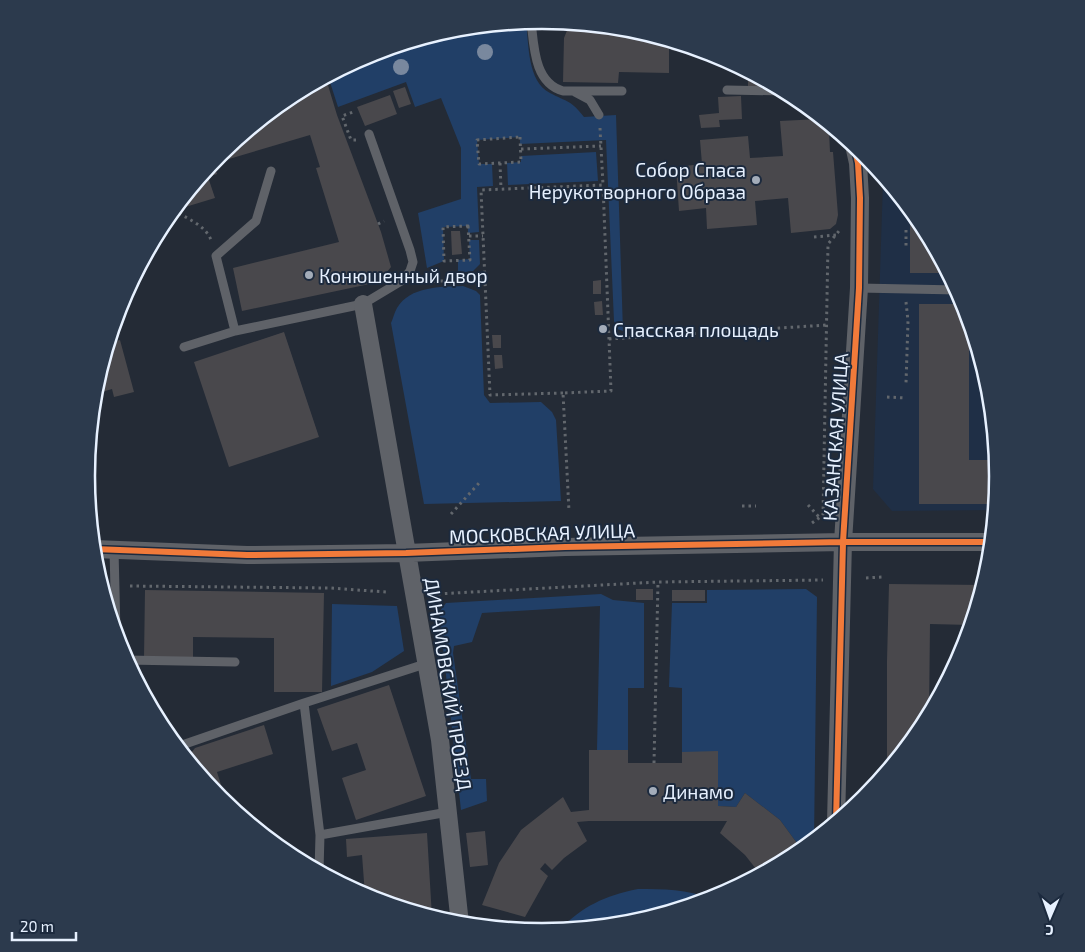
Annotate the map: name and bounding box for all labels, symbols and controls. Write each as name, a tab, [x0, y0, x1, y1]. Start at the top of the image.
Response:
place label: Собор Спаса Нерукотворного Образа	[529, 158, 746, 204]
marker: Собор Спаса Нерукотворного Образа	[750, 174, 762, 186]
place label: Конюшенный двор	[319, 264, 488, 287]
marker: Конюшенный двор	[303, 269, 315, 281]
place label: Спасская площадь	[613, 318, 779, 341]
marker: Спасская площадь	[597, 323, 609, 335]
street label: КАЗАНСКАЯ УЛИЦА	[818, 352, 852, 522]
street label: МОСКОВСКАЯ УЛИЦА	[449, 518, 636, 548]
street label: ДИНАМОВСКИЙ ПРОЕЗД	[421, 576, 477, 792]
place label: Динамо	[663, 780, 734, 803]
marker: Динамо	[647, 785, 659, 797]
north arrow	[1025, 892, 1075, 942]
scale bar	[12, 910, 76, 942]
text: 20 m	[20, 917, 54, 935]
text: С	[1045, 922, 1054, 939]

